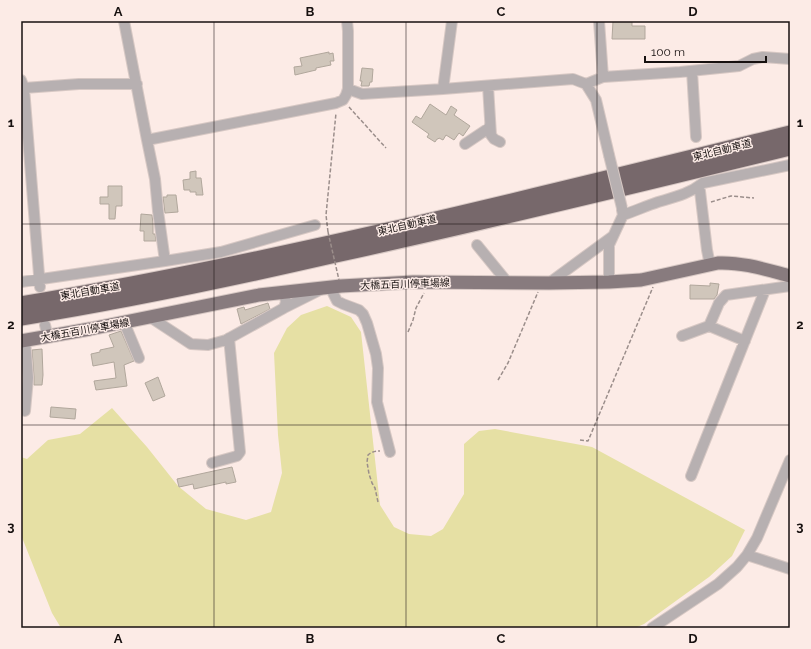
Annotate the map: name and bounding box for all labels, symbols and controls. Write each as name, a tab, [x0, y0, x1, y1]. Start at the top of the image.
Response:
text: A	[114, 4, 123, 19]
text: B	[306, 4, 315, 19]
text: C	[497, 4, 506, 19]
text: D	[688, 4, 698, 19]
scale bar	[645, 38, 766, 64]
text: 100 m	[651, 45, 685, 59]
text: 1	[8, 115, 15, 130]
text: 1	[797, 115, 804, 130]
street label: 東北自動車道	[692, 137, 752, 163]
street label: 東北自動車道	[377, 213, 437, 237]
street label: 大橋五百川停車場線	[360, 277, 450, 291]
street label: 東北自動車道	[60, 280, 120, 302]
text: 2	[7, 317, 15, 332]
street label: 大橋五百川停車場線	[40, 317, 130, 343]
text: 2	[796, 317, 804, 332]
text: 3	[7, 519, 15, 534]
text: 3	[796, 519, 804, 534]
text: A	[114, 631, 123, 646]
text: B	[306, 631, 315, 646]
text: C	[497, 631, 506, 646]
text: D	[688, 631, 698, 646]

